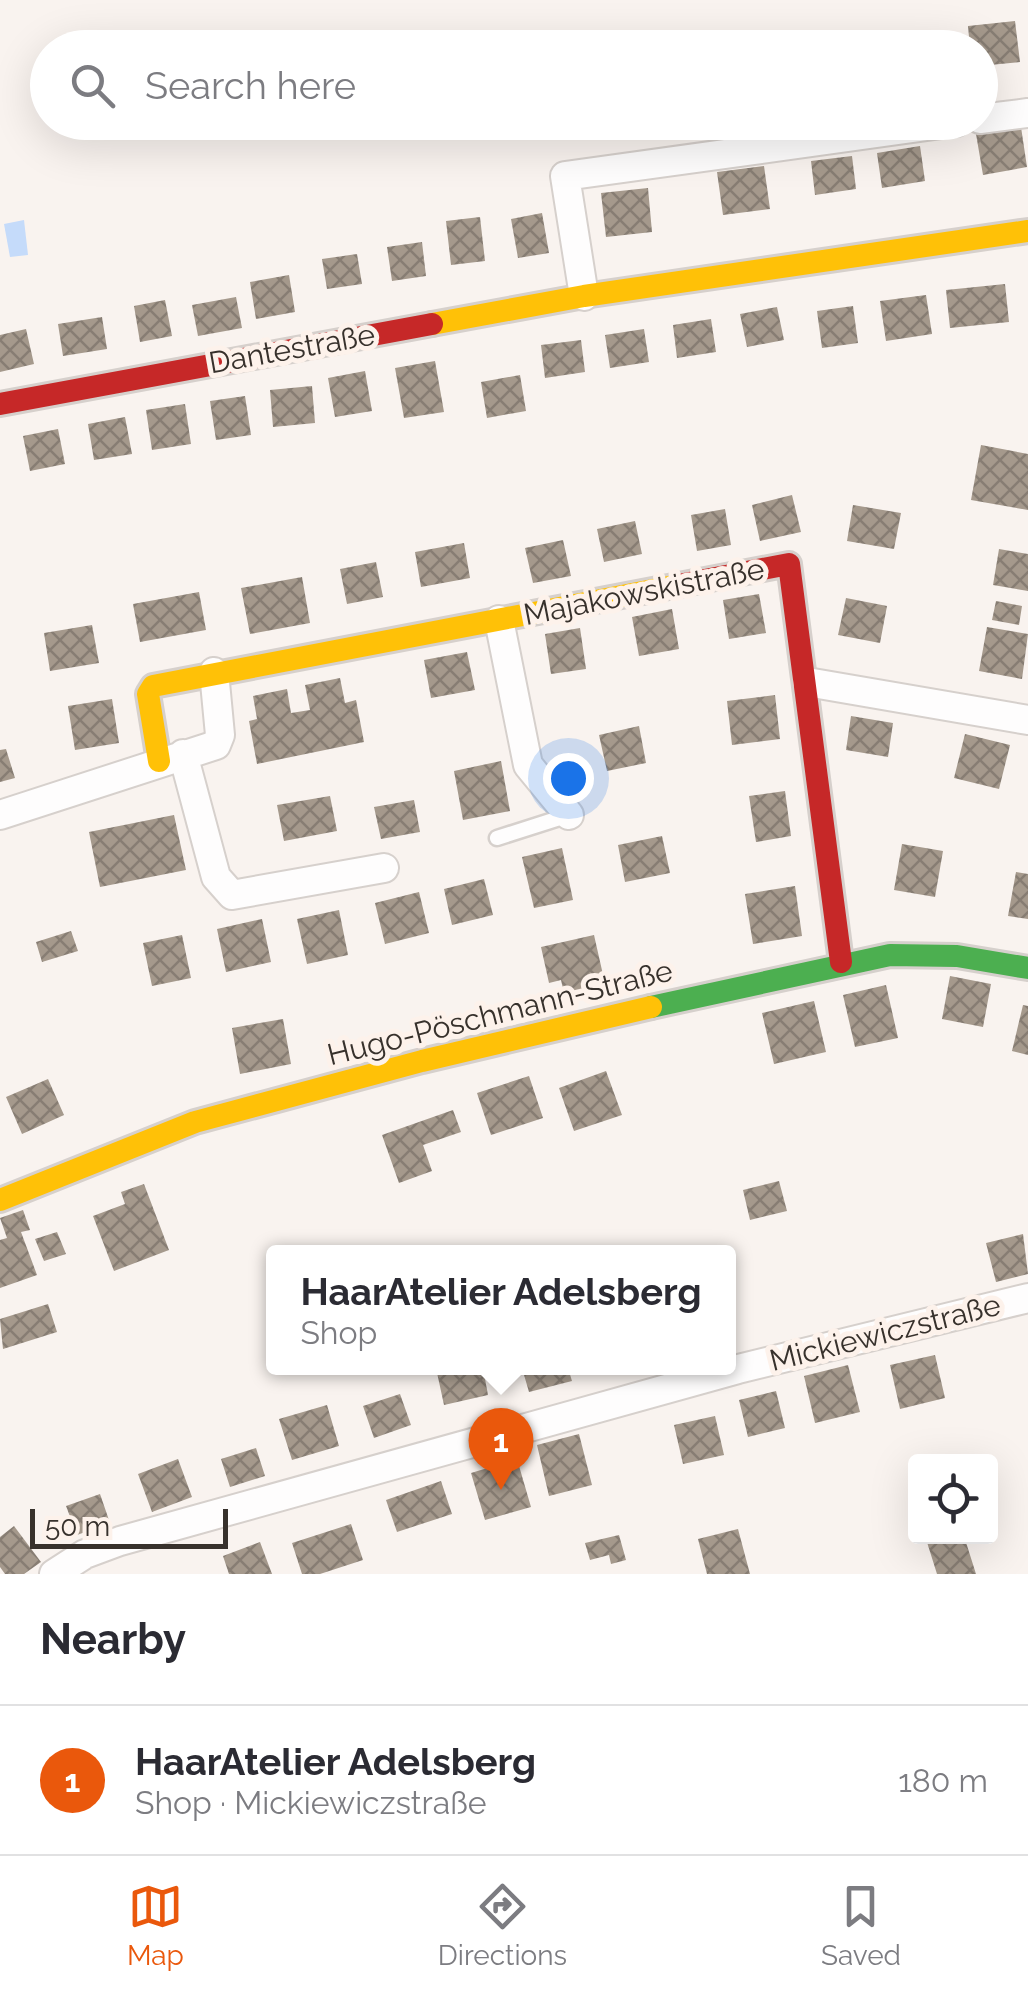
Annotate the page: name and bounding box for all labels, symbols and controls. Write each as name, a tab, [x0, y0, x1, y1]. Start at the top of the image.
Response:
search box	[30, 30, 998, 140]
icon: search	[65, 58, 120, 113]
text: Search here	[145, 63, 356, 108]
street label: Dantestraße	[206, 317, 378, 380]
street label: Majakowskistraße	[521, 551, 767, 632]
your location	[543, 753, 594, 804]
street label: Hugo-Pöschmann-Straße	[324, 953, 676, 1072]
popup	[266, 1245, 736, 1375]
text: HaarAtelier Adelsberg	[300, 1269, 702, 1314]
street label: Mickiewiczstraße	[766, 1287, 1004, 1378]
text: Shop	[300, 1314, 377, 1351]
pin: 1	[468, 1408, 534, 1490]
map controls	[908, 1454, 998, 1544]
button: locate	[908, 1454, 998, 1544]
scale bar	[30, 1504, 228, 1548]
text: 50 m	[45, 1510, 110, 1543]
text: Nearby	[40, 1615, 186, 1664]
text: HaarAtelier Adelsberg	[135, 1739, 536, 1784]
text: 1	[65, 1762, 80, 1799]
text: 180 m	[898, 1762, 988, 1799]
text: Shop · Mickiewiczstraße	[135, 1784, 487, 1821]
tab: Map	[127, 1879, 184, 1972]
tab: Directions	[438, 1879, 567, 1972]
tab: Saved	[821, 1879, 901, 1972]

